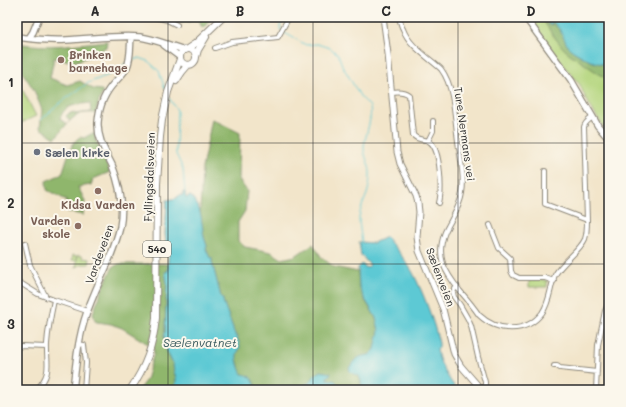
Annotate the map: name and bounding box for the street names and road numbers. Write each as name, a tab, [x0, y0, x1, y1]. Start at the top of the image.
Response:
street label: Ture Nermans vei	[451, 86, 479, 182]
street label: Fyllingsdalsveien	[140, 132, 158, 222]
street label: Vardeveien	[81, 222, 117, 286]
road number: 540	[143, 241, 171, 257]
street label: Sælenveien	[423, 246, 459, 308]

